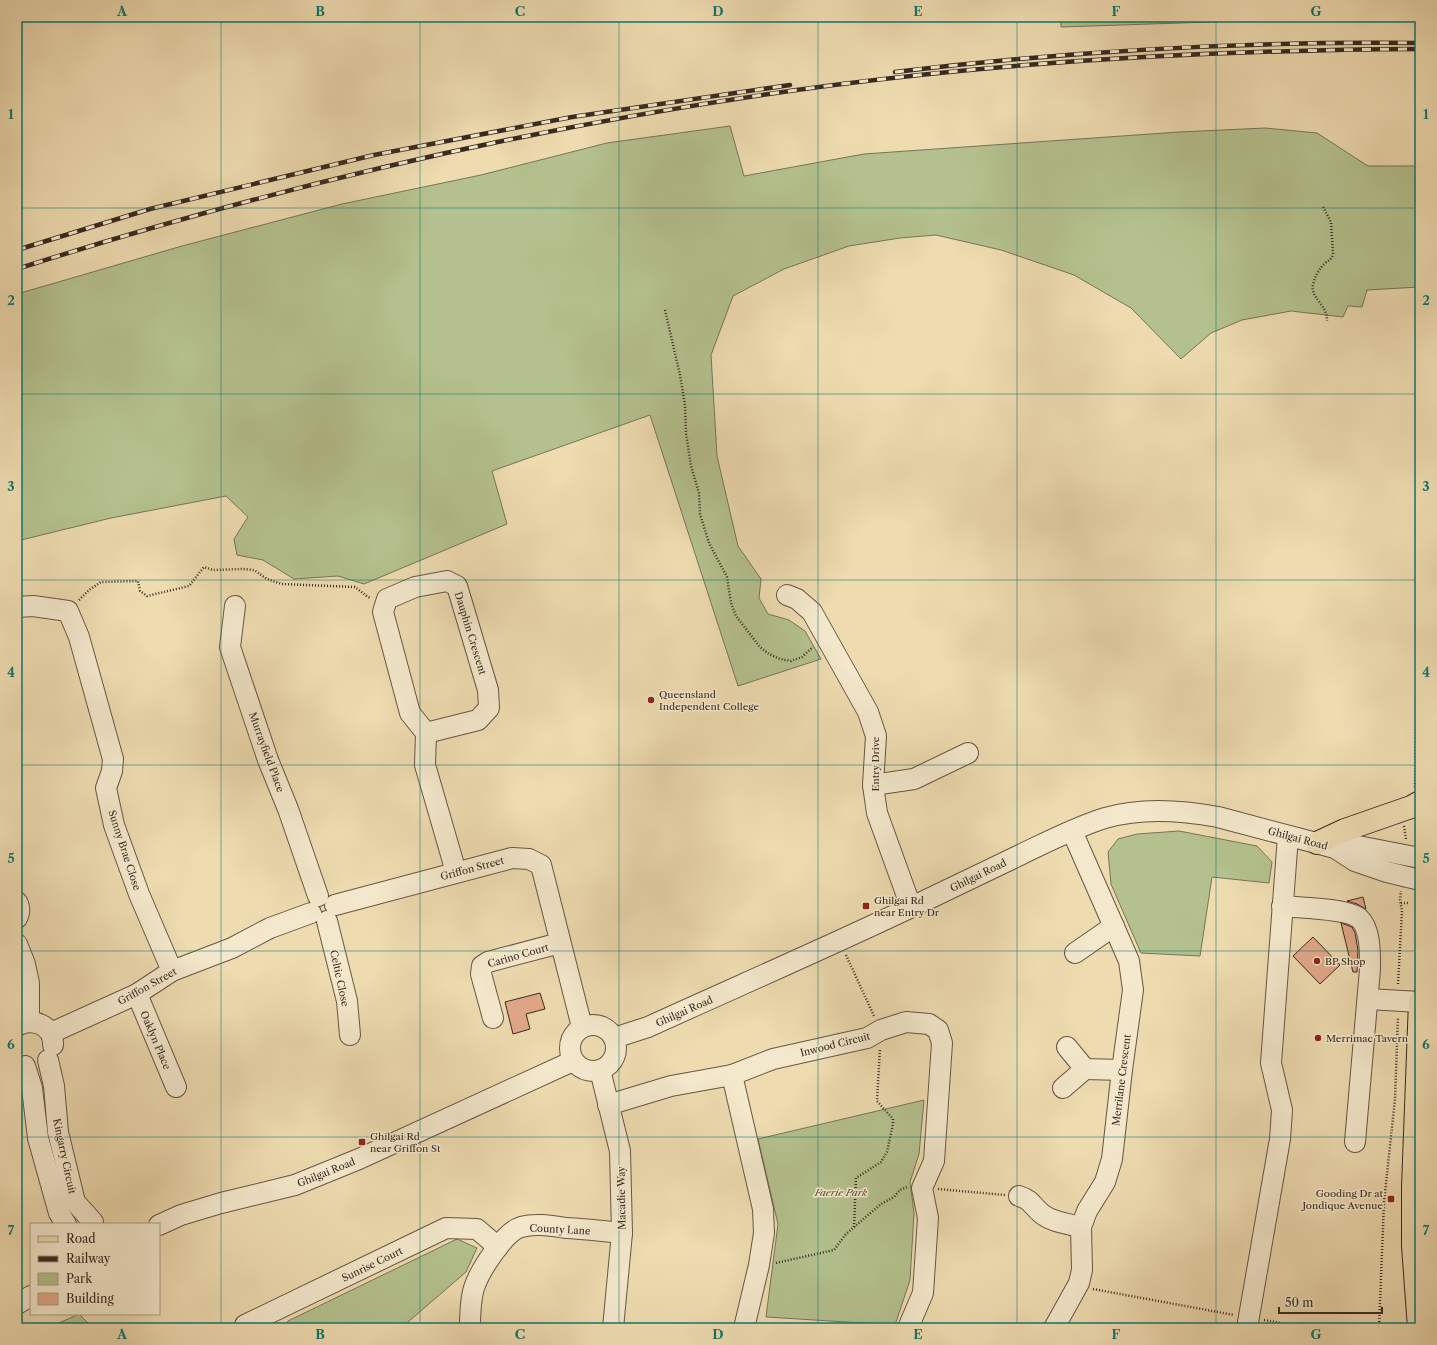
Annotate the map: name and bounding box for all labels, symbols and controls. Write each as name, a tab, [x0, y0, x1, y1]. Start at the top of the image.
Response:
text: A	[116, 3, 128, 19]
text: B	[315, 3, 325, 19]
text: C	[515, 3, 525, 19]
text: D	[712, 3, 724, 19]
text: E	[913, 3, 923, 19]
text: F	[1112, 3, 1121, 19]
text: G	[1310, 3, 1322, 19]
text: 1	[8, 106, 14, 122]
text: 1	[1423, 106, 1429, 122]
text: 2	[7, 292, 15, 308]
text: 2	[1422, 292, 1430, 308]
text: 3	[7, 478, 15, 494]
text: 3	[1422, 478, 1430, 494]
street label: Dauphin Crescent	[452, 590, 489, 677]
text: 4	[7, 664, 15, 680]
text: 4	[1422, 664, 1430, 680]
place label: Queensland Independent College	[659, 688, 760, 713]
marker: Queensland Independent College	[646, 695, 656, 705]
street label: Murrayfield Place	[246, 710, 287, 794]
street label: Entry Drive	[869, 736, 882, 791]
street label: Sunny Brae Close	[105, 808, 144, 892]
street label: Ghilgai Road	[1267, 824, 1329, 853]
text: 5	[7, 850, 15, 866]
text: 5	[1422, 850, 1430, 866]
street label: Griffon Street	[439, 854, 506, 883]
street label: Ghilgai Road	[948, 856, 1009, 895]
place label: Ghilgai Rd near Entry Dr	[874, 894, 940, 919]
marker: Ghilgai Rd near Entry Dr	[861, 901, 871, 911]
street label: Carino Court	[486, 940, 551, 970]
street label: Celtic Close	[327, 949, 352, 1008]
place label: BP Shop	[1325, 955, 1366, 968]
marker: BP Shop	[1312, 956, 1322, 966]
street label: Griffon Street	[115, 965, 179, 1008]
street label: Ghilgai Road	[654, 993, 715, 1030]
street label: Oaklyn Place	[137, 1009, 174, 1072]
street label: Inwood Circuit	[799, 1029, 872, 1059]
place label: Merrimac Tavern	[1326, 1032, 1409, 1045]
street label: Merrilane Crescent	[1109, 1033, 1134, 1127]
marker: Merrimac Tavern	[1313, 1033, 1323, 1043]
text: 6	[7, 1036, 15, 1052]
text: 6	[1422, 1036, 1430, 1052]
street label: Kingarry Circuit	[50, 1117, 79, 1195]
place label: Ghilgai Rd near Griffon St	[370, 1130, 441, 1155]
marker: Ghilgai Rd near Griffon St	[357, 1137, 367, 1147]
street label: Ghilgai Road	[295, 1155, 357, 1190]
street label: Macadie Way	[614, 1166, 629, 1230]
park label: Faerie Park	[814, 1186, 868, 1199]
place label: Gooding Dr at Jondique Avenue	[1300, 1187, 1383, 1212]
marker: Gooding Dr at Jondique Avenue	[1386, 1194, 1396, 1204]
street label: County Lane	[529, 1221, 591, 1238]
text: 7	[8, 1222, 15, 1238]
text: 7	[1423, 1222, 1430, 1238]
legend	[30, 1223, 160, 1315]
text: Road	[66, 1231, 96, 1246]
street label: Sunrise Court	[340, 1244, 405, 1285]
text: Railway	[66, 1251, 111, 1266]
text: Park	[66, 1271, 93, 1286]
scale bar	[1279, 1289, 1382, 1315]
text: Building	[66, 1291, 114, 1306]
text: 50 m	[1285, 1295, 1314, 1310]
text: A	[116, 1326, 128, 1342]
text: B	[315, 1326, 325, 1342]
text: C	[515, 1326, 525, 1342]
text: D	[712, 1326, 724, 1342]
text: E	[913, 1326, 923, 1342]
text: F	[1112, 1326, 1121, 1342]
text: G	[1310, 1326, 1322, 1342]

